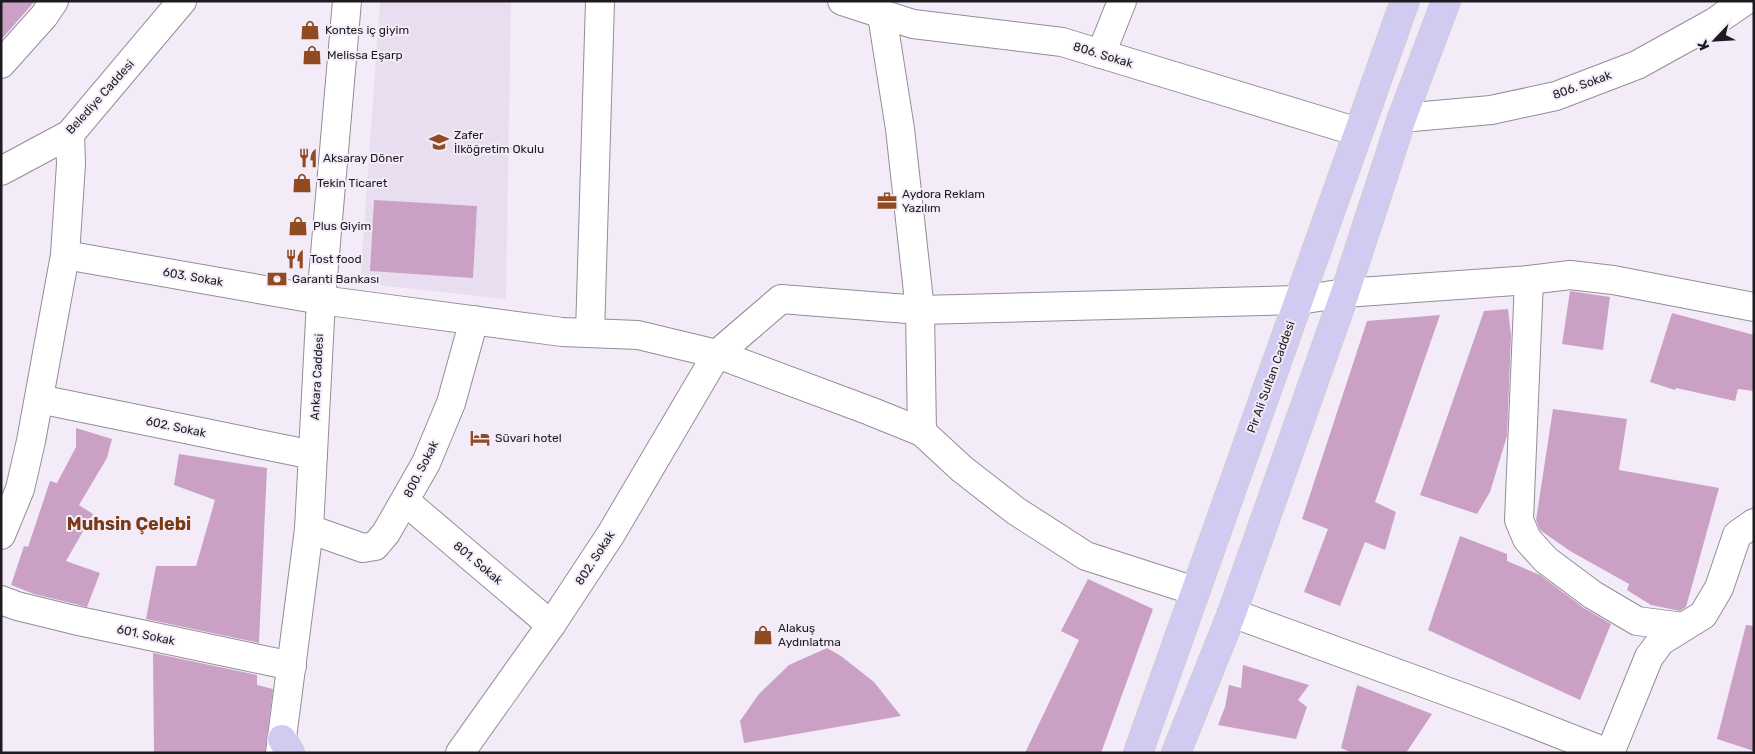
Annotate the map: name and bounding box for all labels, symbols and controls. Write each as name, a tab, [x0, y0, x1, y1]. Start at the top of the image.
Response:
north arrow	[1690, 15, 1740, 65]
shop icon: Kontes iç giyim	[299, 19, 321, 41]
place label: Kontes iç giyim	[325, 23, 409, 37]
text: K	[1694, 37, 1713, 53]
street label: 806. Sokak	[1071, 39, 1135, 71]
shop icon: Melissa Eşarp	[301, 44, 323, 66]
place label: Melissa Eşarp	[327, 48, 403, 62]
street label: Belediye Caddesi	[63, 57, 137, 137]
street label: 806. Sokak	[1551, 68, 1614, 102]
place label: Zafer İlköğretim Okulu	[454, 128, 544, 156]
school or university icon: Zafer İlköğretim Okulu	[428, 131, 450, 153]
restaurant icon: Aksaray Döner	[297, 147, 319, 169]
place label: Aksaray Döner	[323, 151, 404, 165]
shop icon: Tekin Ticaret	[291, 172, 313, 194]
place label: Tekin Ticaret	[317, 176, 388, 190]
place label: Aydora Reklam Yazılım	[902, 187, 985, 215]
office icon: Aydora Reklam Yazılım	[876, 190, 898, 212]
shop icon: Plus Giyim	[287, 215, 309, 237]
place label: Plus Giyim	[313, 219, 371, 233]
restaurant icon: Tost food	[284, 248, 306, 270]
place label: Tost food	[310, 252, 362, 266]
street label: 603. Sokak	[162, 265, 225, 289]
bank icon: Garanti Bankası	[266, 268, 288, 290]
place label: Garanti Bankası	[292, 272, 379, 286]
street label: Pir Ali Sultan Caddesi	[1244, 319, 1298, 435]
street label: Ankara Caddesi	[308, 333, 326, 421]
street label: 602. Sokak	[145, 414, 208, 440]
hotel icon: Süvari hotel	[469, 427, 491, 449]
place label: Süvari hotel	[495, 431, 562, 445]
street label: 800. Sokak	[401, 438, 442, 500]
district label: Muhsin Çelebi	[67, 513, 191, 535]
street label: 802. Sokak	[572, 528, 618, 588]
street label: 801. Sokak	[451, 538, 506, 588]
place label: Alakuş Aydınlatma	[778, 621, 841, 649]
street label: 601. Sokak	[116, 622, 177, 648]
shop icon: Alakuş Aydınlatma	[752, 624, 774, 646]

